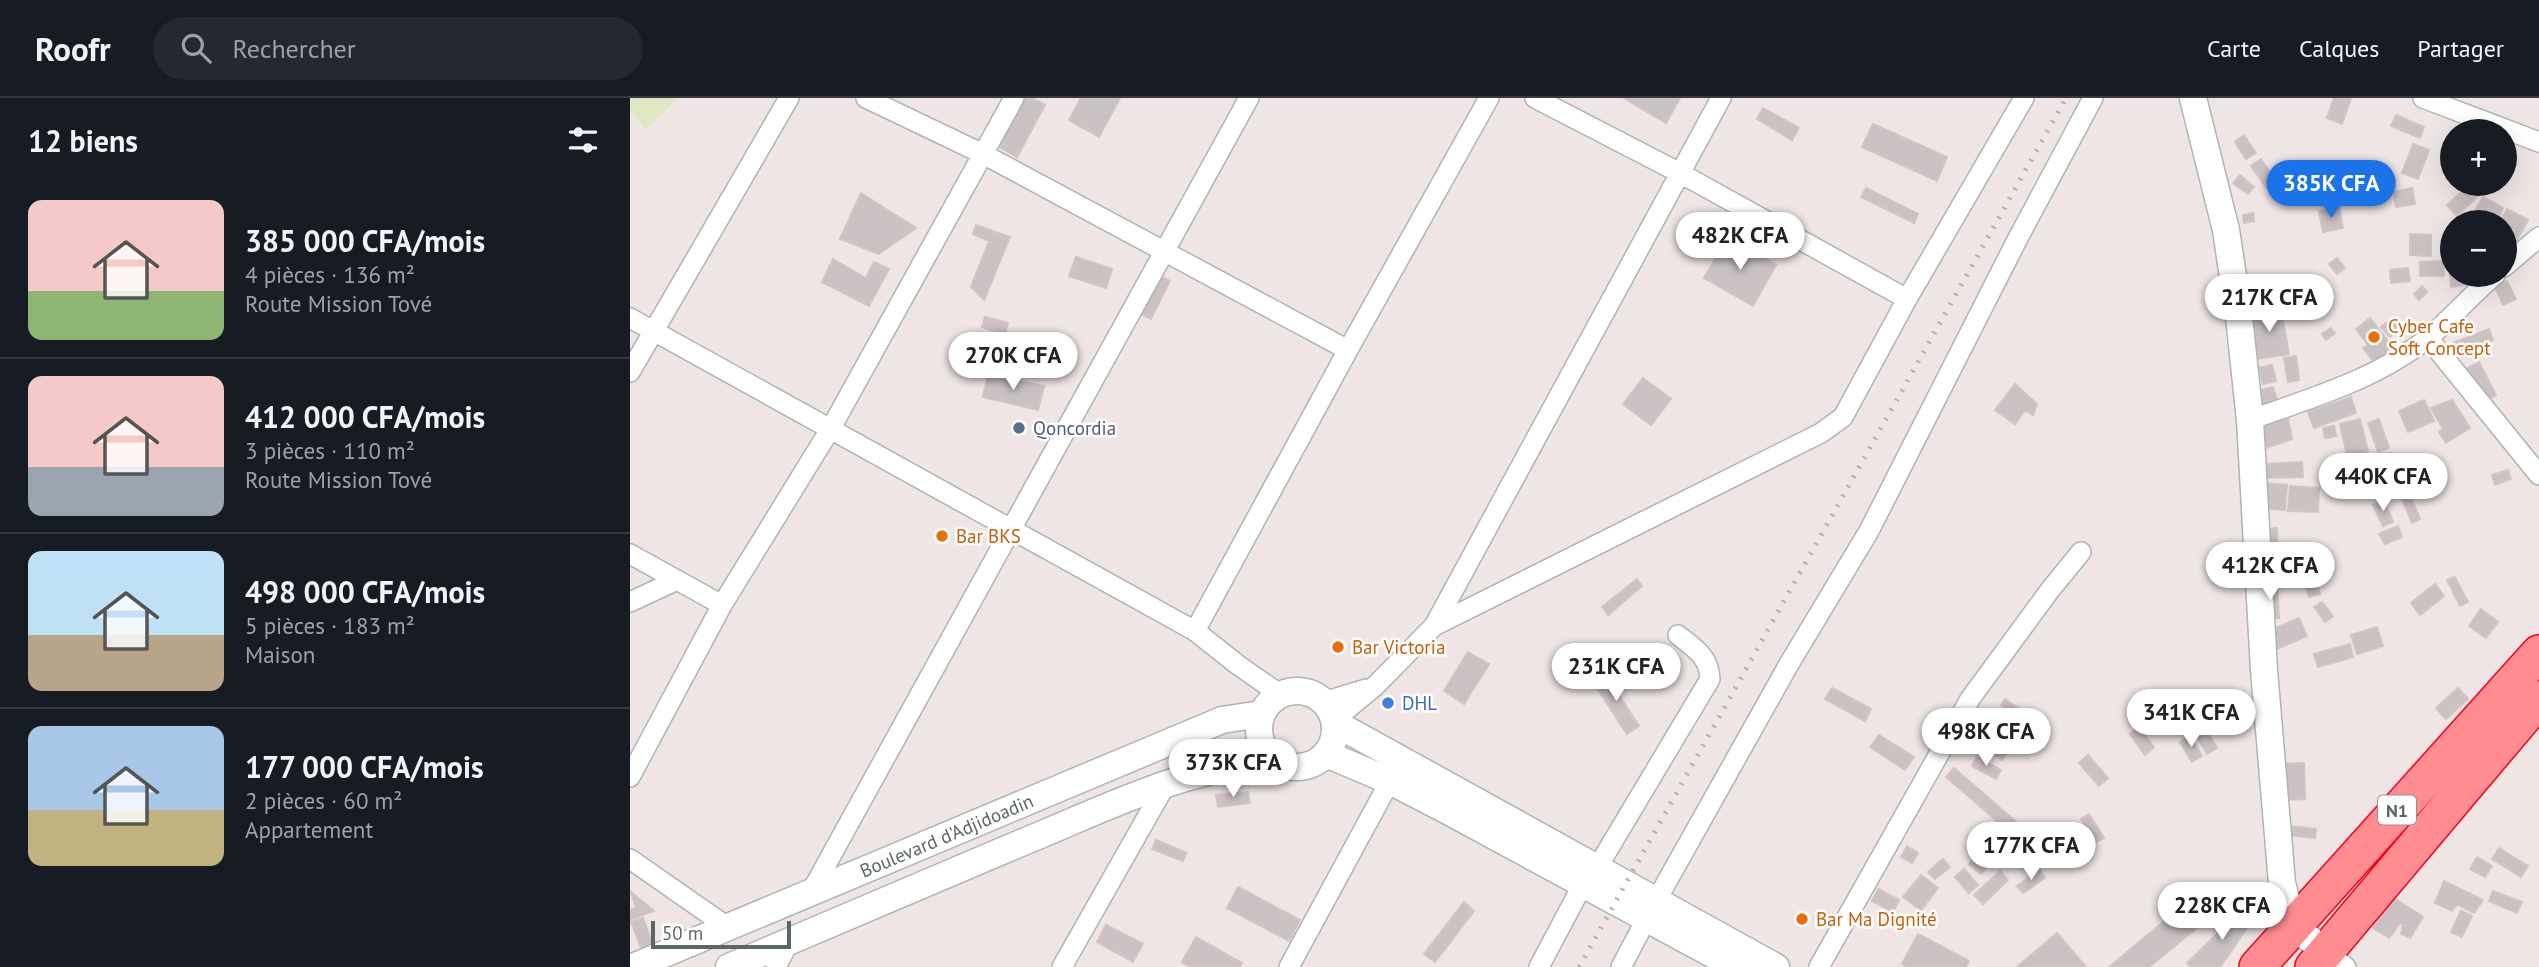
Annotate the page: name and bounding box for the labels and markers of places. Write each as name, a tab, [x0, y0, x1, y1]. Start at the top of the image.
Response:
pin: 385K CFA	[2259, 160, 2403, 220]
pin: 482K CFA	[1668, 212, 1812, 272]
pin: 217K CFA	[2197, 274, 2341, 334]
place label: Cyber Cafe Soft Concept	[2388, 314, 2491, 360]
marker: Cyber Cafe Soft Concept	[2366, 329, 2382, 345]
pin: 270K CFA	[941, 332, 1085, 392]
place label: Qoncordia	[1033, 416, 1116, 440]
marker: Qoncordia	[1011, 420, 1027, 436]
pin: 440K CFA	[2311, 454, 2455, 513]
place label: Bar BKS	[956, 524, 1021, 548]
marker: Bar BKS	[934, 528, 950, 544]
pin: 412K CFA	[2198, 542, 2342, 602]
place label: Bar Victoria	[1352, 635, 1445, 659]
marker: Bar Victoria	[1330, 639, 1346, 655]
pin: 231K CFA	[1544, 644, 1688, 703]
pin: 341K CFA	[2119, 690, 2263, 749]
place label: DHL	[1402, 691, 1437, 715]
marker: DHL	[1380, 695, 1396, 711]
pin: 498K CFA	[1914, 708, 2058, 768]
pin: 373K CFA	[1161, 740, 1305, 799]
pin: 177K CFA	[1959, 822, 2103, 882]
pin: 228K CFA	[2150, 882, 2294, 942]
place label: Bar Ma Dignité	[1816, 907, 1937, 931]
marker: Bar Ma Dignité	[1794, 911, 1810, 927]

